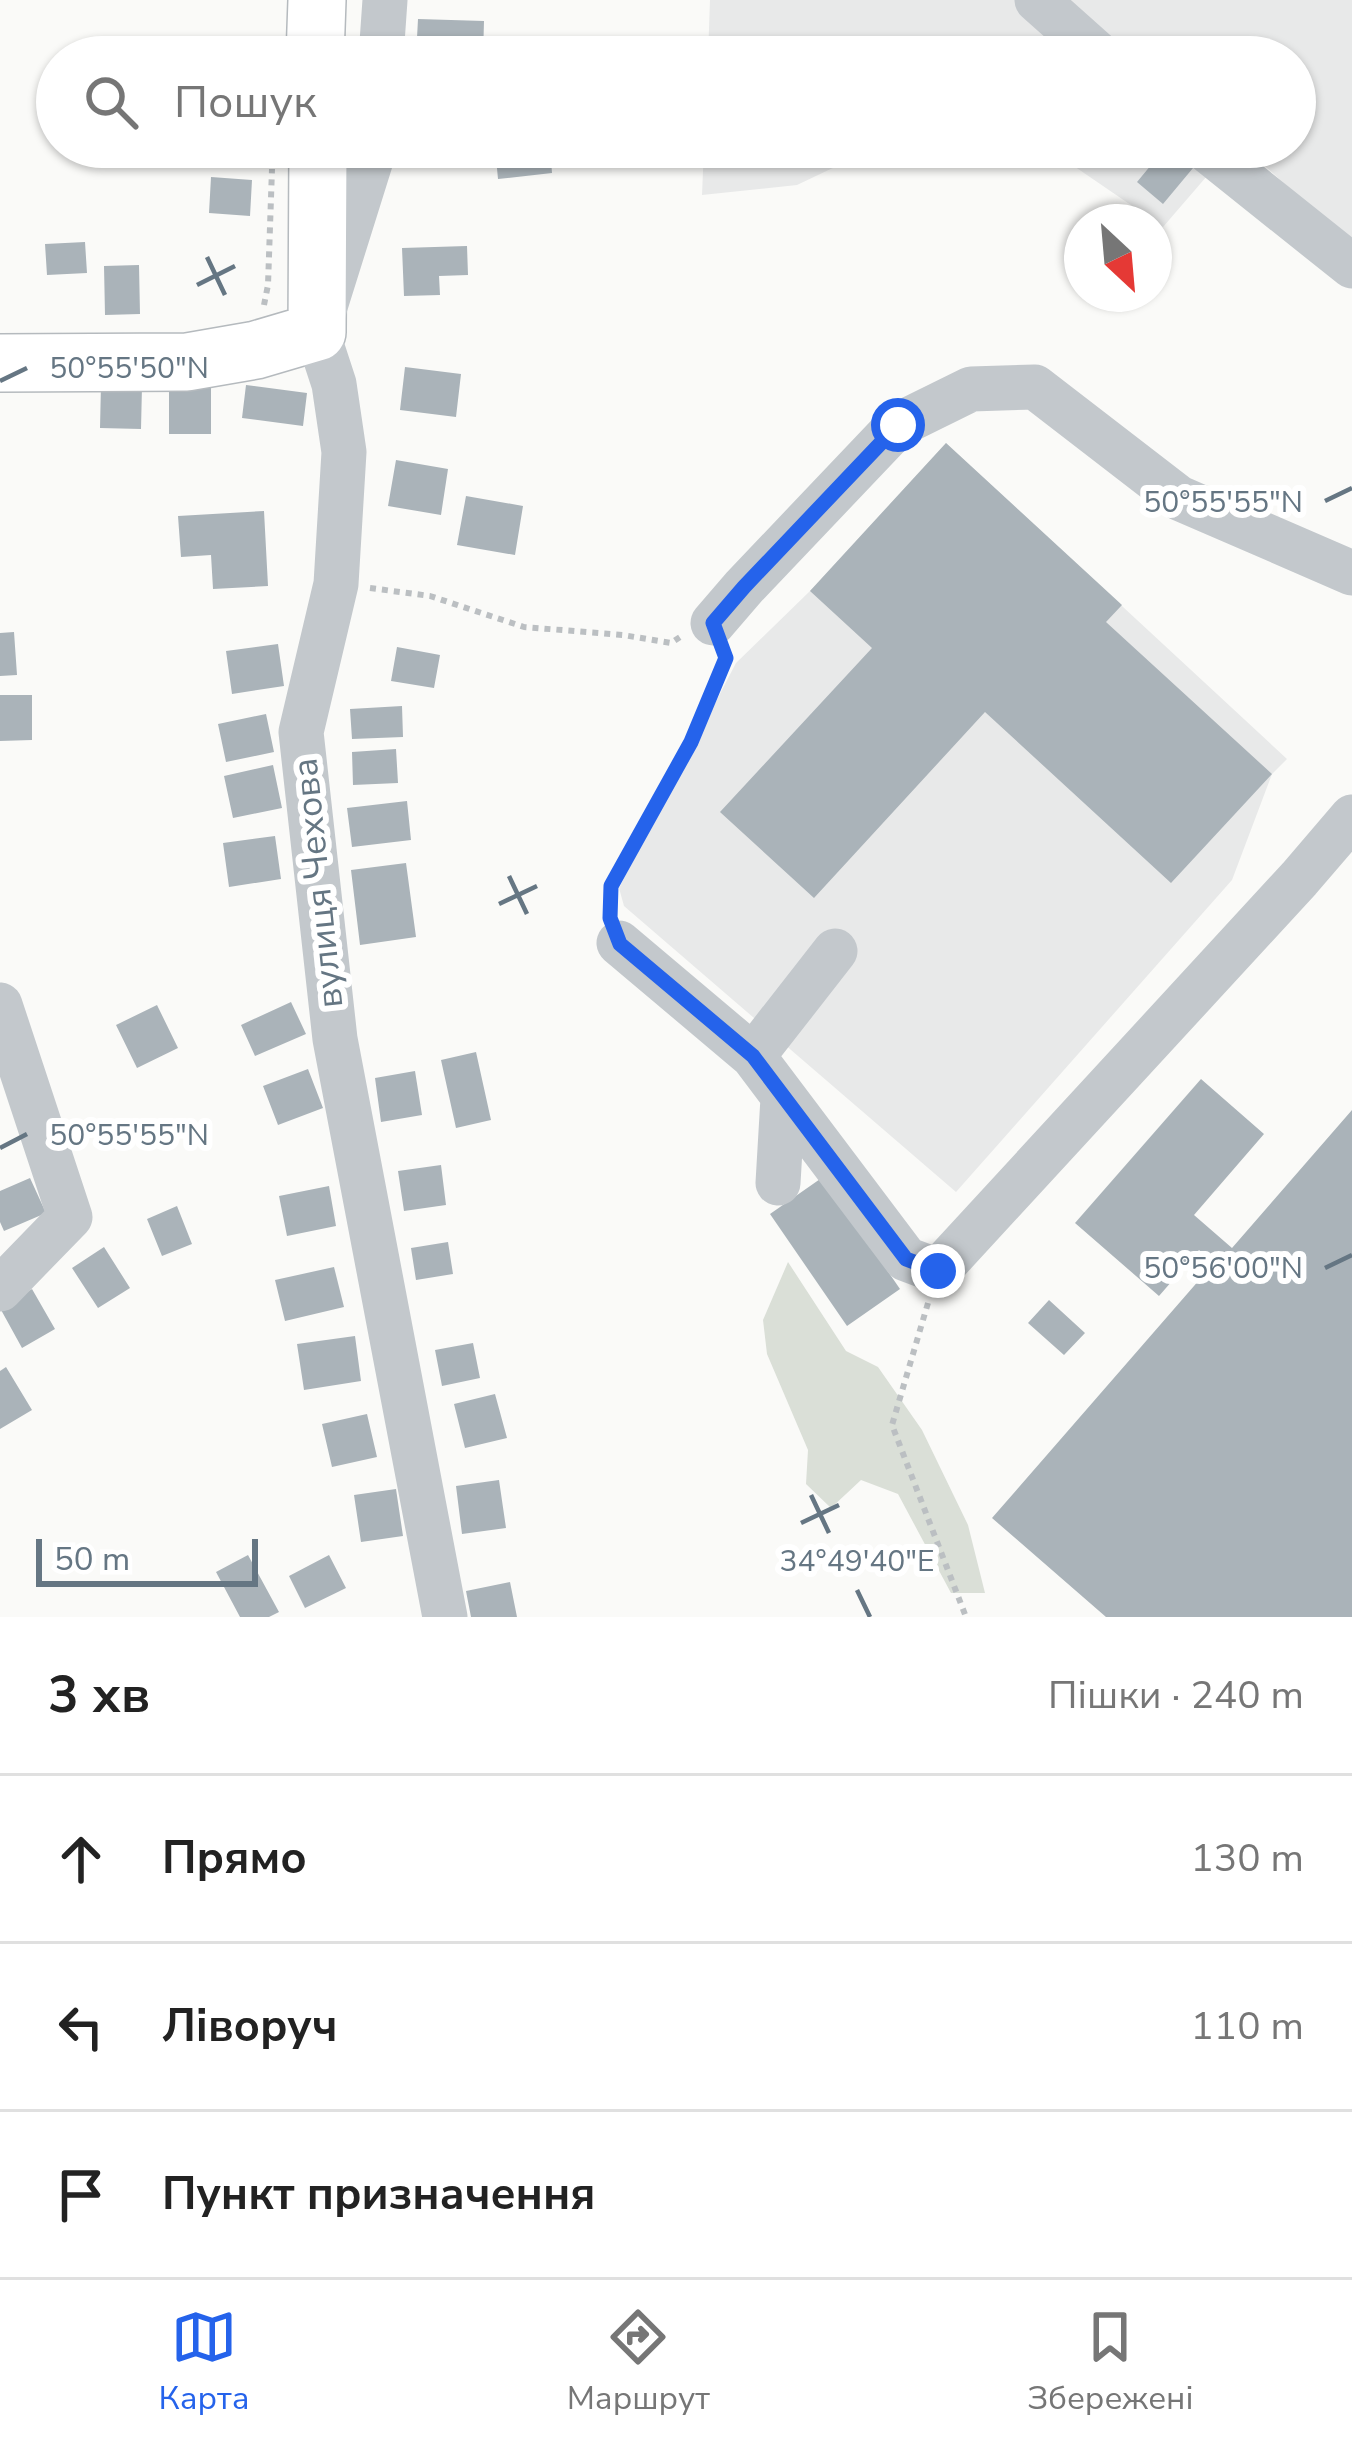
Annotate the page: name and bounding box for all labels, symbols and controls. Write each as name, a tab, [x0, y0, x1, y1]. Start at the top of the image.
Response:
search box	[36, 36, 1316, 168]
icon: search	[78, 69, 144, 135]
text: Пошук	[174, 72, 317, 133]
north arrow	[1064, 204, 1172, 312]
text: 50°55'50"N	[49, 348, 209, 389]
route start	[871, 398, 925, 452]
text: 50°55'55"N	[1143, 482, 1303, 523]
street label: вулиця Чехова	[281, 756, 355, 1010]
text: 50°55'55"N	[49, 1115, 209, 1156]
route end	[911, 1244, 965, 1298]
text: 50°56'00"N	[1143, 1248, 1303, 1289]
scale bar	[36, 1533, 258, 1586]
text: 50 m	[54, 1537, 130, 1582]
text: 34°49'40"E	[780, 1541, 934, 1582]
text: 3 хв	[48, 1660, 150, 1730]
text: Пішки · 240 m	[1048, 1669, 1304, 1722]
icon: ahead	[48, 1826, 114, 1892]
text: Прямо	[162, 1828, 307, 1889]
text: 130 m	[1190, 1832, 1304, 1885]
icon: left	[48, 1994, 114, 2060]
text: Ліворуч	[162, 1996, 337, 2057]
text: 110 m	[1190, 2000, 1304, 2053]
icon: arrive	[48, 2162, 114, 2228]
text: Пункт призначення	[162, 2164, 596, 2225]
tab: Карта	[159, 2304, 250, 2421]
tab: Маршрут	[567, 2304, 710, 2421]
tab: Збережені	[1027, 2304, 1193, 2421]

